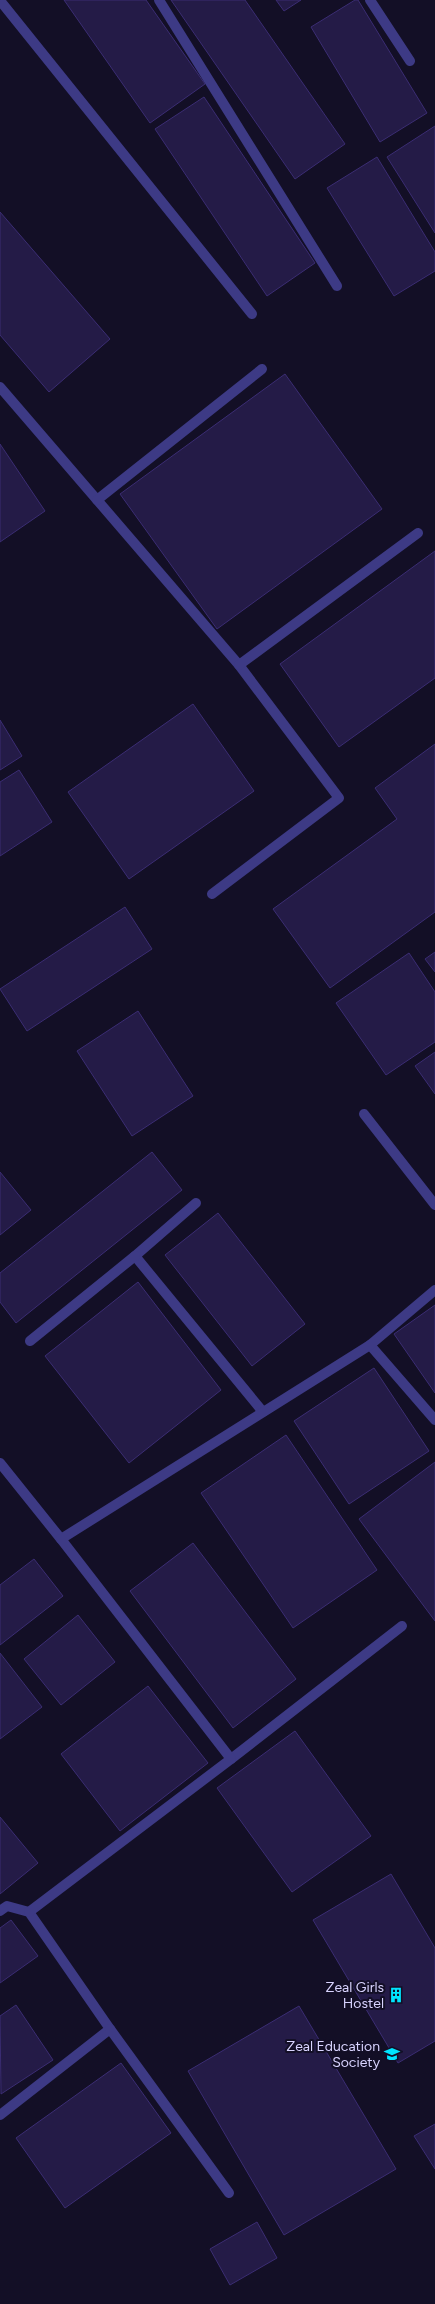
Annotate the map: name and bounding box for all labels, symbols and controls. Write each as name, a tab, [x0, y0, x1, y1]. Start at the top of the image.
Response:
place label: Zeal Girls Hostel	[325, 1979, 384, 2012]
building icon: Zeal Girls Hostel	[387, 1986, 405, 2004]
place label: Zeal Education Society	[286, 2038, 381, 2071]
school or university icon: Zeal Education Society	[383, 2045, 401, 2063]

